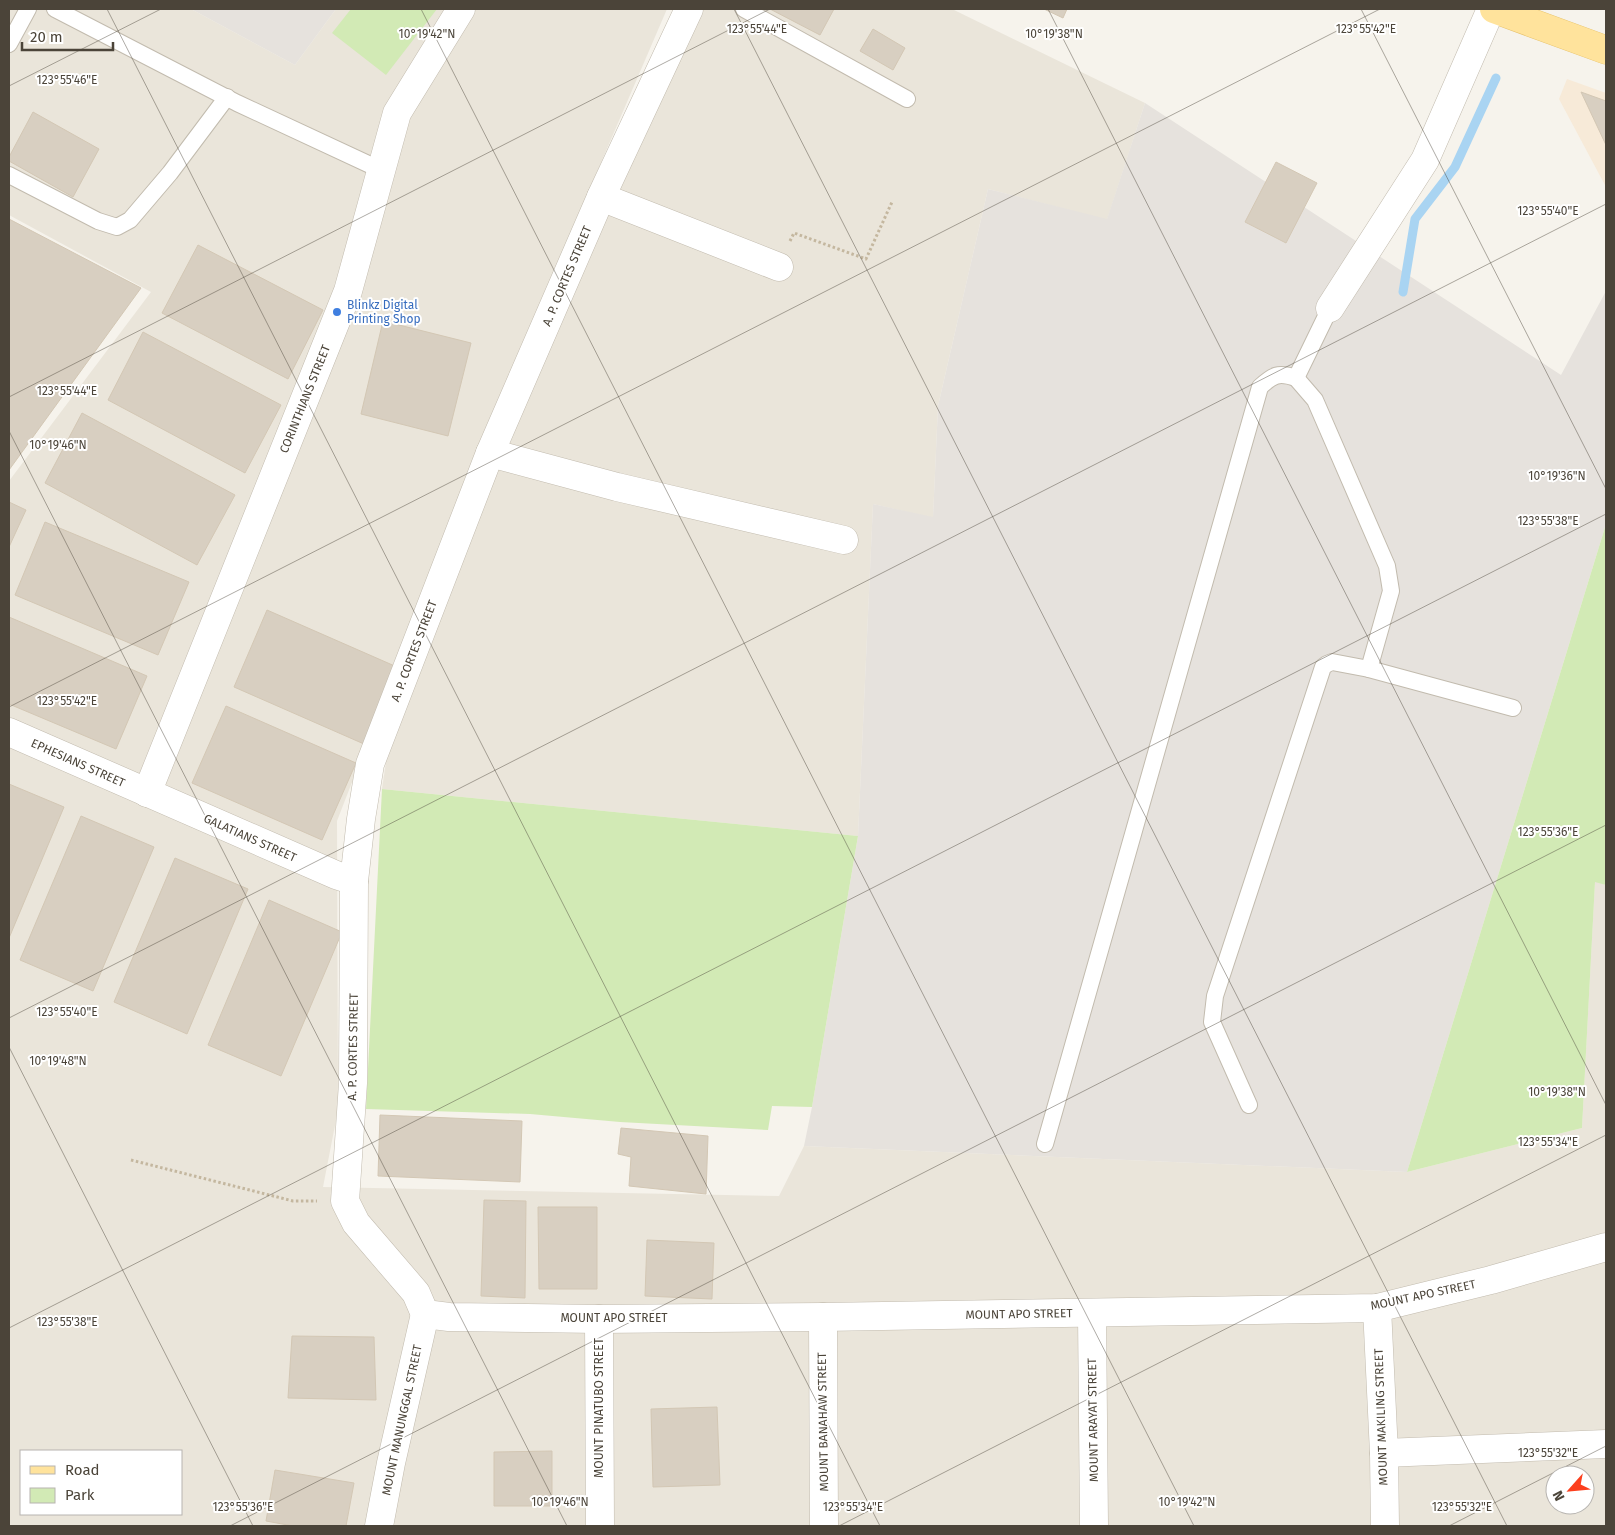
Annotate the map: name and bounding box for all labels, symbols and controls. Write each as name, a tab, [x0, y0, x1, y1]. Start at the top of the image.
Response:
scale bar	[22, 20, 114, 52]
text: 123°55'44"E	[727, 22, 787, 36]
text: 123°55'42"E	[1336, 22, 1396, 36]
text: 10°19'42"N	[399, 27, 455, 41]
text: 10°19'38"N	[1025, 27, 1083, 41]
text: 20 m	[30, 28, 63, 46]
text: 123°55'46"E	[37, 73, 97, 87]
text: 123°55'40"E	[1517, 204, 1579, 218]
street label: A. P. CORTES STREET	[540, 223, 595, 328]
place label: Blinkz Digital Printing Shop	[347, 298, 421, 326]
marker: Blinkz Digital Printing Shop	[331, 306, 343, 318]
street label: CORINTHIANS STREET	[277, 342, 333, 455]
text: 123°55'44"E	[37, 384, 97, 398]
text: 10°19'46"N	[29, 438, 87, 452]
text: 10°19'36"N	[1528, 469, 1586, 483]
text: 123°55'38"E	[1517, 514, 1579, 528]
street label: A. P. CORTES STREET	[388, 598, 440, 704]
text: 123°55'42"E	[37, 694, 97, 708]
street label: EPHESIANS STREET	[29, 736, 128, 790]
street label: GALATIANS STREET	[201, 811, 299, 865]
text: 123°55'36"E	[1518, 825, 1578, 839]
street label: A. P. CORTES STREET	[345, 992, 361, 1101]
text: 123°55'40"E	[36, 1005, 98, 1019]
text: 10°19'48"N	[29, 1054, 87, 1068]
text: 10°19'38"N	[1528, 1085, 1586, 1099]
text: 123°55'34"E	[1518, 1135, 1578, 1149]
street label: MOUNT APO STREET	[1369, 1277, 1478, 1313]
street label: MOUNT APO STREET	[965, 1306, 1073, 1322]
street label: MOUNT APO STREET	[560, 1311, 668, 1325]
text: 123°55'38"E	[36, 1315, 98, 1329]
street label: MOUNT PINATUBO STREET	[592, 1337, 606, 1478]
street label: MOUNT MANUNGGAL STREET	[379, 1343, 425, 1497]
street label: MOUNT MAKILING STREET	[1372, 1347, 1390, 1486]
street label: MOUNT BANAHAW STREET	[815, 1352, 831, 1492]
street label: MOUNT ARAYAT STREET	[1085, 1357, 1101, 1482]
text: 123°55'32"E	[1518, 1446, 1578, 1460]
legend	[20, 1450, 182, 1515]
text: Road	[65, 1461, 100, 1479]
north arrow	[1545, 1465, 1595, 1515]
text: Park	[65, 1486, 95, 1504]
text: N	[1549, 1488, 1569, 1504]
text: 10°19'46"N	[531, 1495, 589, 1509]
text: 10°19'42"N	[1159, 1495, 1215, 1509]
text: 123°55'36"E	[213, 1500, 273, 1514]
text: 123°55'34"E	[823, 1500, 883, 1514]
text: 123°55'32"E	[1432, 1500, 1492, 1514]

